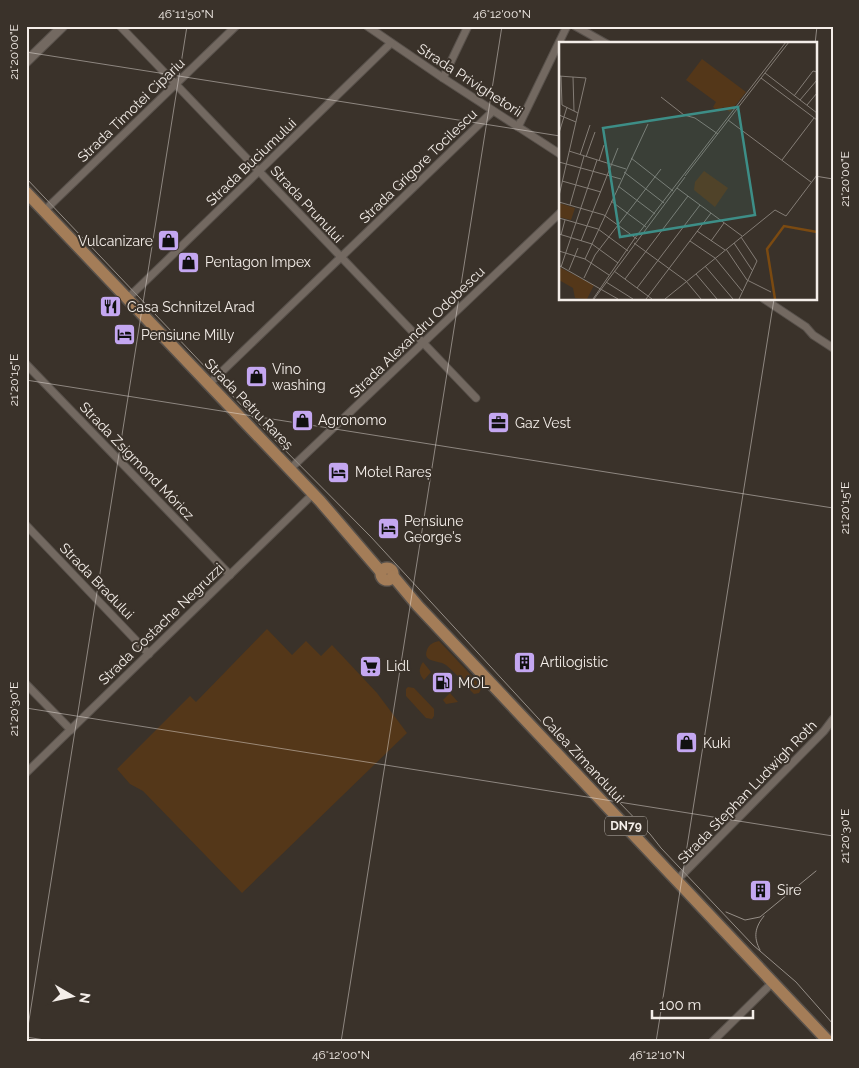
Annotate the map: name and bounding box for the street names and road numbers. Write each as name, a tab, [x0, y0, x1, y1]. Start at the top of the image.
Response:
street label: Strada Privighetorii	[415, 40, 525, 120]
street label: Strada Timotei Cipariu	[74, 55, 188, 165]
street label: Strada Grigore Tocilescu	[356, 106, 480, 226]
street label: Strada Buciumului	[203, 115, 299, 209]
street label: Strada Prunului	[267, 162, 347, 246]
street label: Strada Alexandru Odobescu	[346, 263, 488, 401]
street label: Strada Petru Rareș	[202, 355, 297, 453]
street label: Strada Zsigmond Móricz	[77, 399, 198, 523]
street label: Strada Bradului	[57, 540, 137, 622]
street label: Strada Costache Negruzzi	[95, 560, 227, 688]
street label: Calea Zimandului	[539, 712, 627, 806]
street label: Strada Stephan Ludwigh Roth	[674, 717, 820, 867]
road number: DN79	[605, 816, 647, 836]

